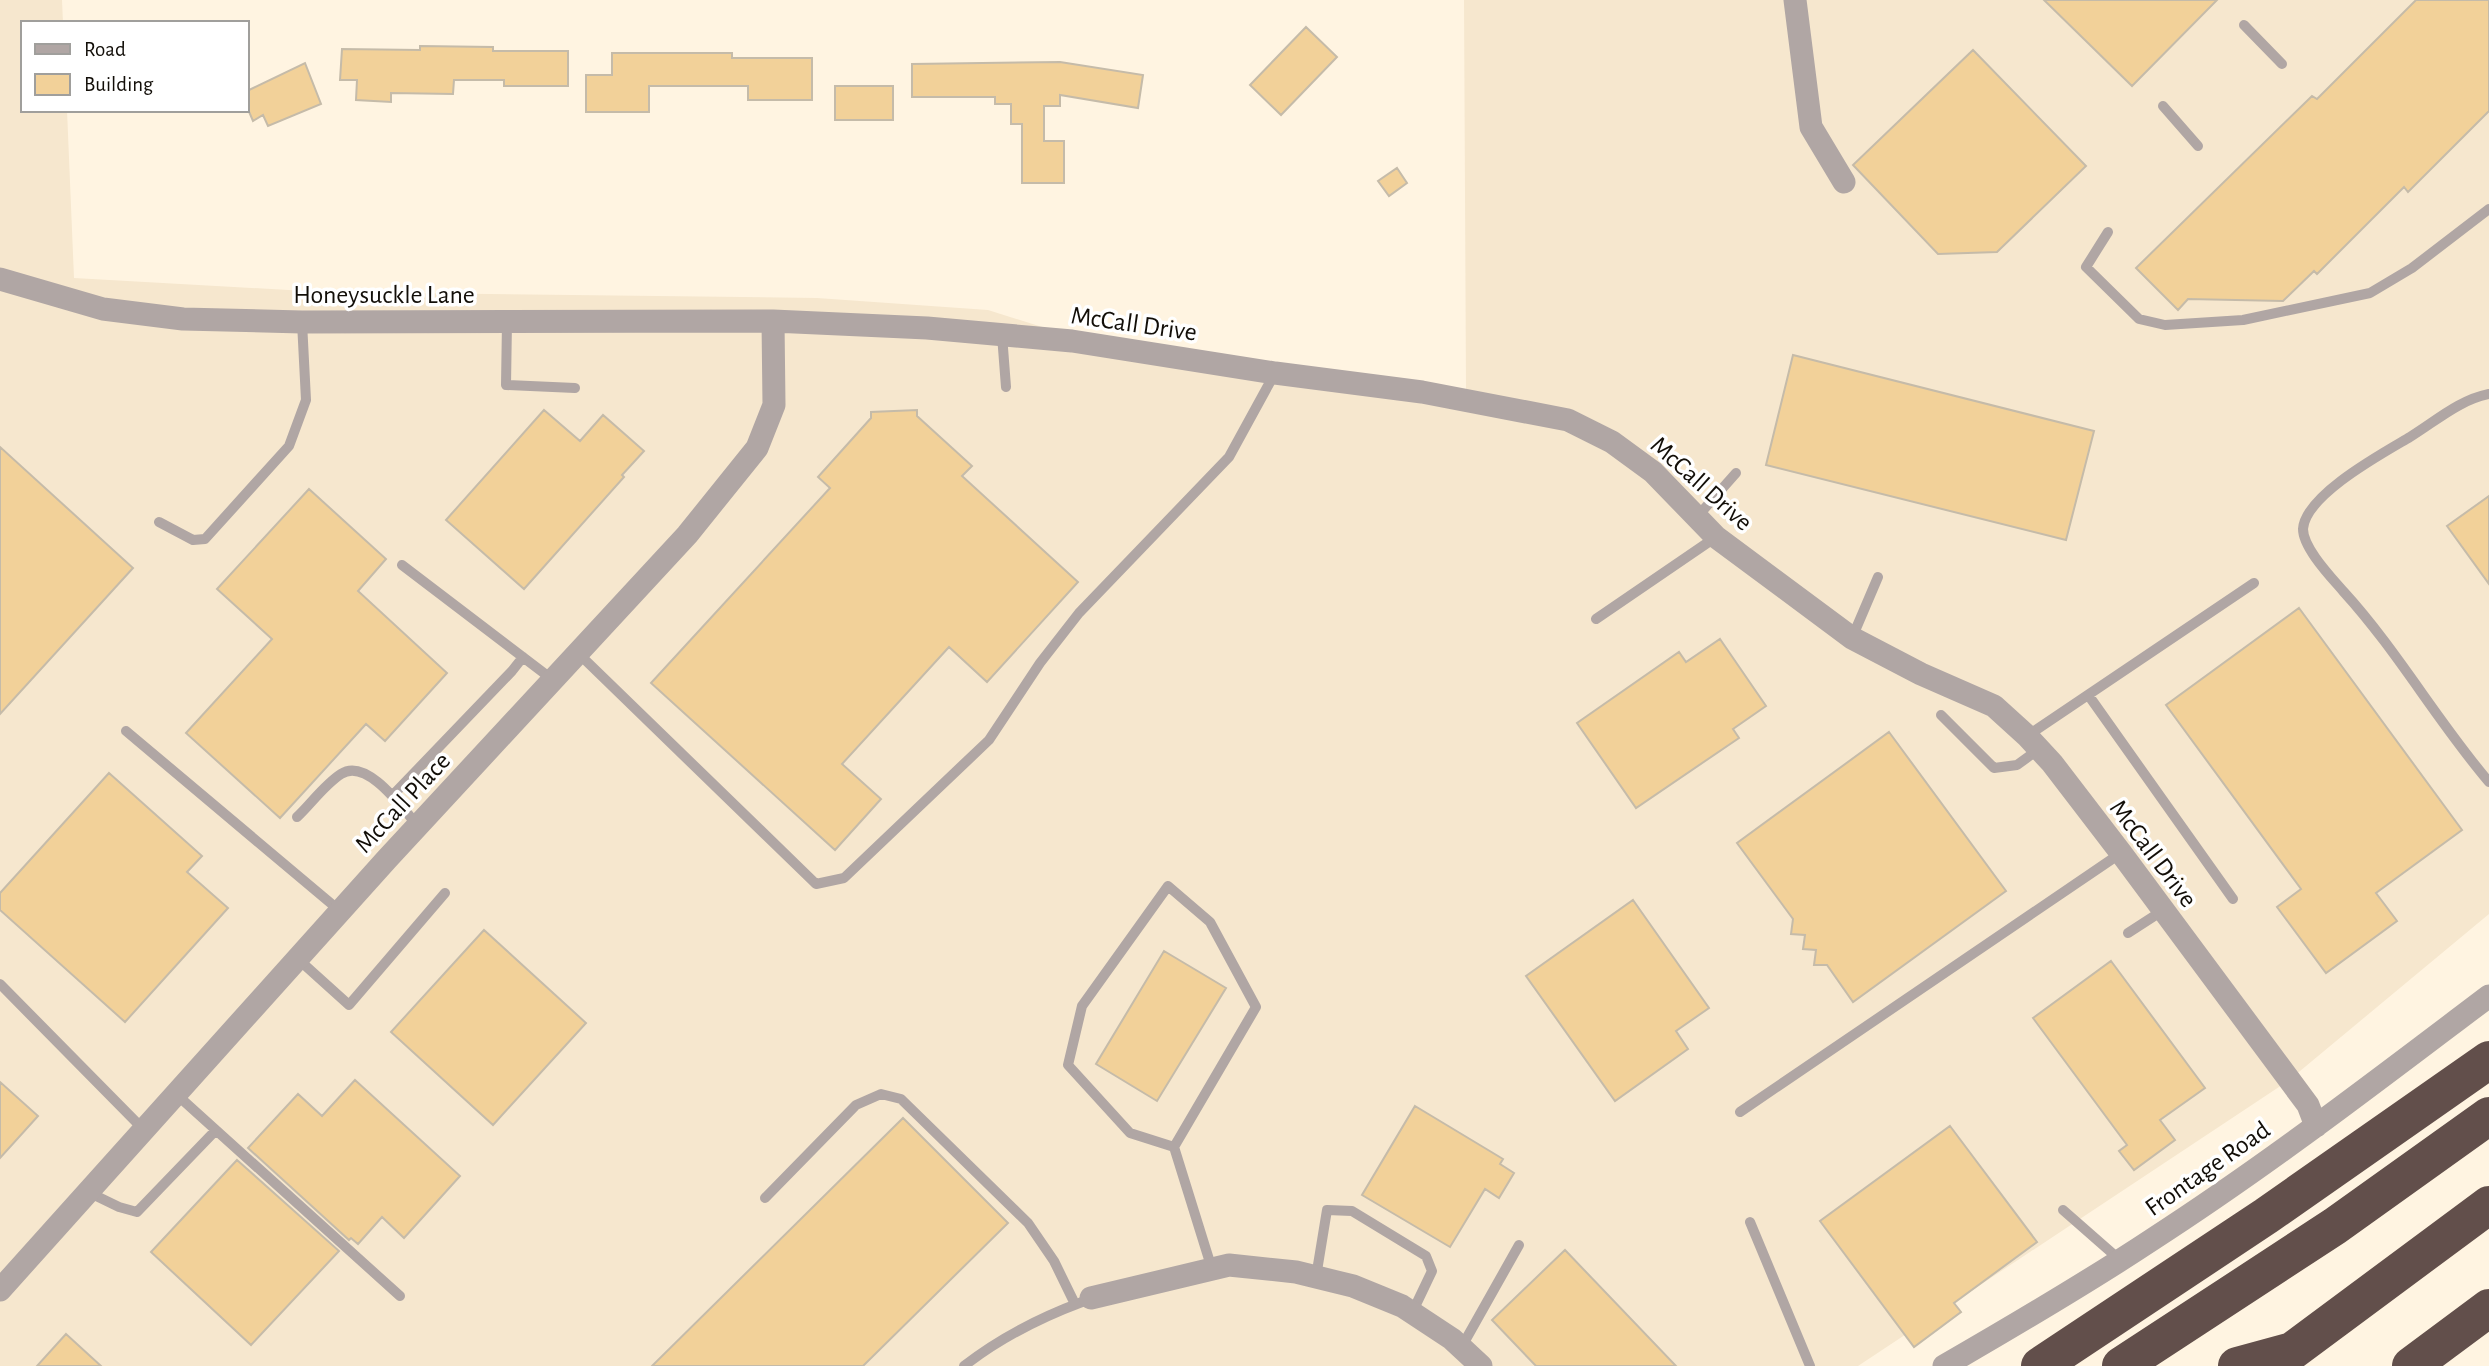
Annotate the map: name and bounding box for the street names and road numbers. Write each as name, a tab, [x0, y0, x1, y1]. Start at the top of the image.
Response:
street label: Honeysuckle Lane	[293, 282, 475, 308]
street label: McCall Drive	[1069, 302, 1198, 346]
street label: McCall Drive	[1646, 432, 1757, 536]
street label: McCall Place	[350, 748, 455, 858]
street label: McCall Drive	[2105, 795, 2202, 912]
street label: Frontage Road	[2140, 1116, 2275, 1221]

